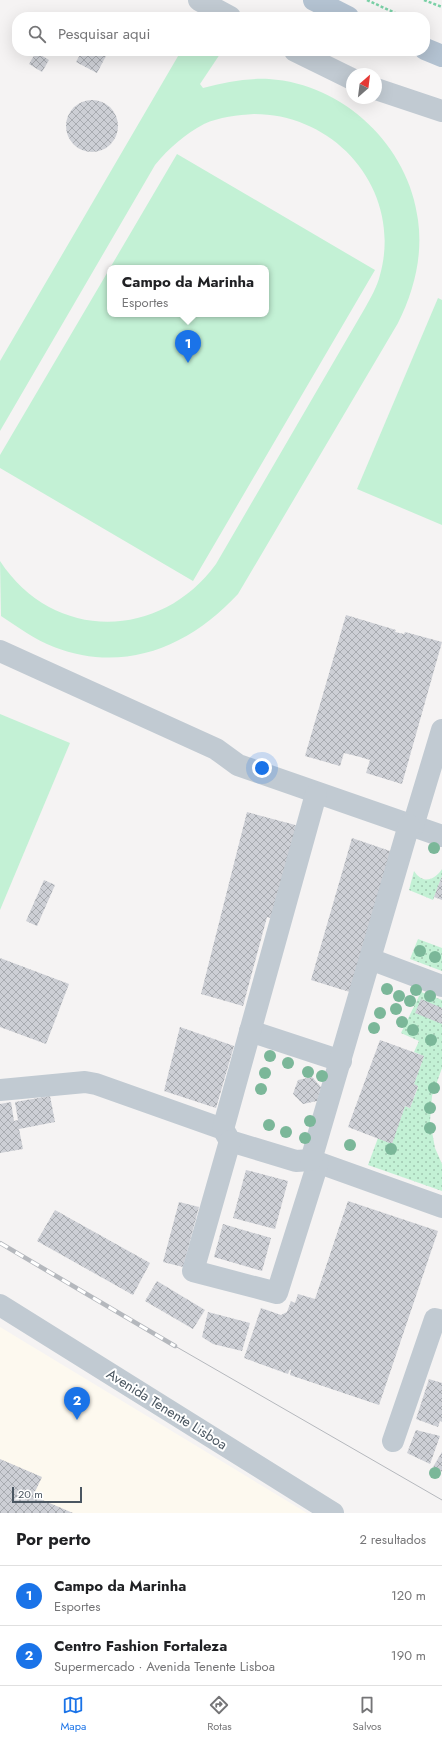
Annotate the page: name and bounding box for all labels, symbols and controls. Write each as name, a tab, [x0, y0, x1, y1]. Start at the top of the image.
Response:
search box	[12, 12, 430, 56]
icon: search	[26, 23, 48, 45]
text: Pesquisar aqui	[58, 23, 150, 45]
north arrow	[346, 68, 382, 104]
popup	[107, 265, 269, 317]
text: Campo da Marinha	[122, 271, 254, 293]
text: Esportes	[122, 293, 168, 312]
pin: 1	[175, 330, 201, 363]
your location	[252, 758, 272, 778]
street label: Avenida Tenente Lisboa	[103, 1364, 231, 1454]
pin: 2	[64, 1387, 90, 1420]
scale bar	[12, 1485, 82, 1504]
text: 20 m	[18, 1486, 43, 1502]
text: Por perto	[16, 1527, 91, 1551]
text: 2 resultados	[360, 1530, 426, 1549]
text: Campo da Marinha	[54, 1575, 186, 1597]
text: 1	[26, 1586, 32, 1605]
text: 120 m	[391, 1586, 426, 1605]
text: Esportes	[54, 1597, 100, 1616]
text: Centro Fashion Fortaleza	[54, 1635, 227, 1657]
text: 2	[25, 1646, 33, 1665]
text: 190 m	[391, 1646, 426, 1665]
text: Supermercado · Avenida Tenente Lisboa	[54, 1657, 275, 1676]
tab: Mapa	[60, 1694, 86, 1734]
tab: Rotas	[207, 1694, 232, 1734]
tab: Salvos	[353, 1694, 382, 1734]

